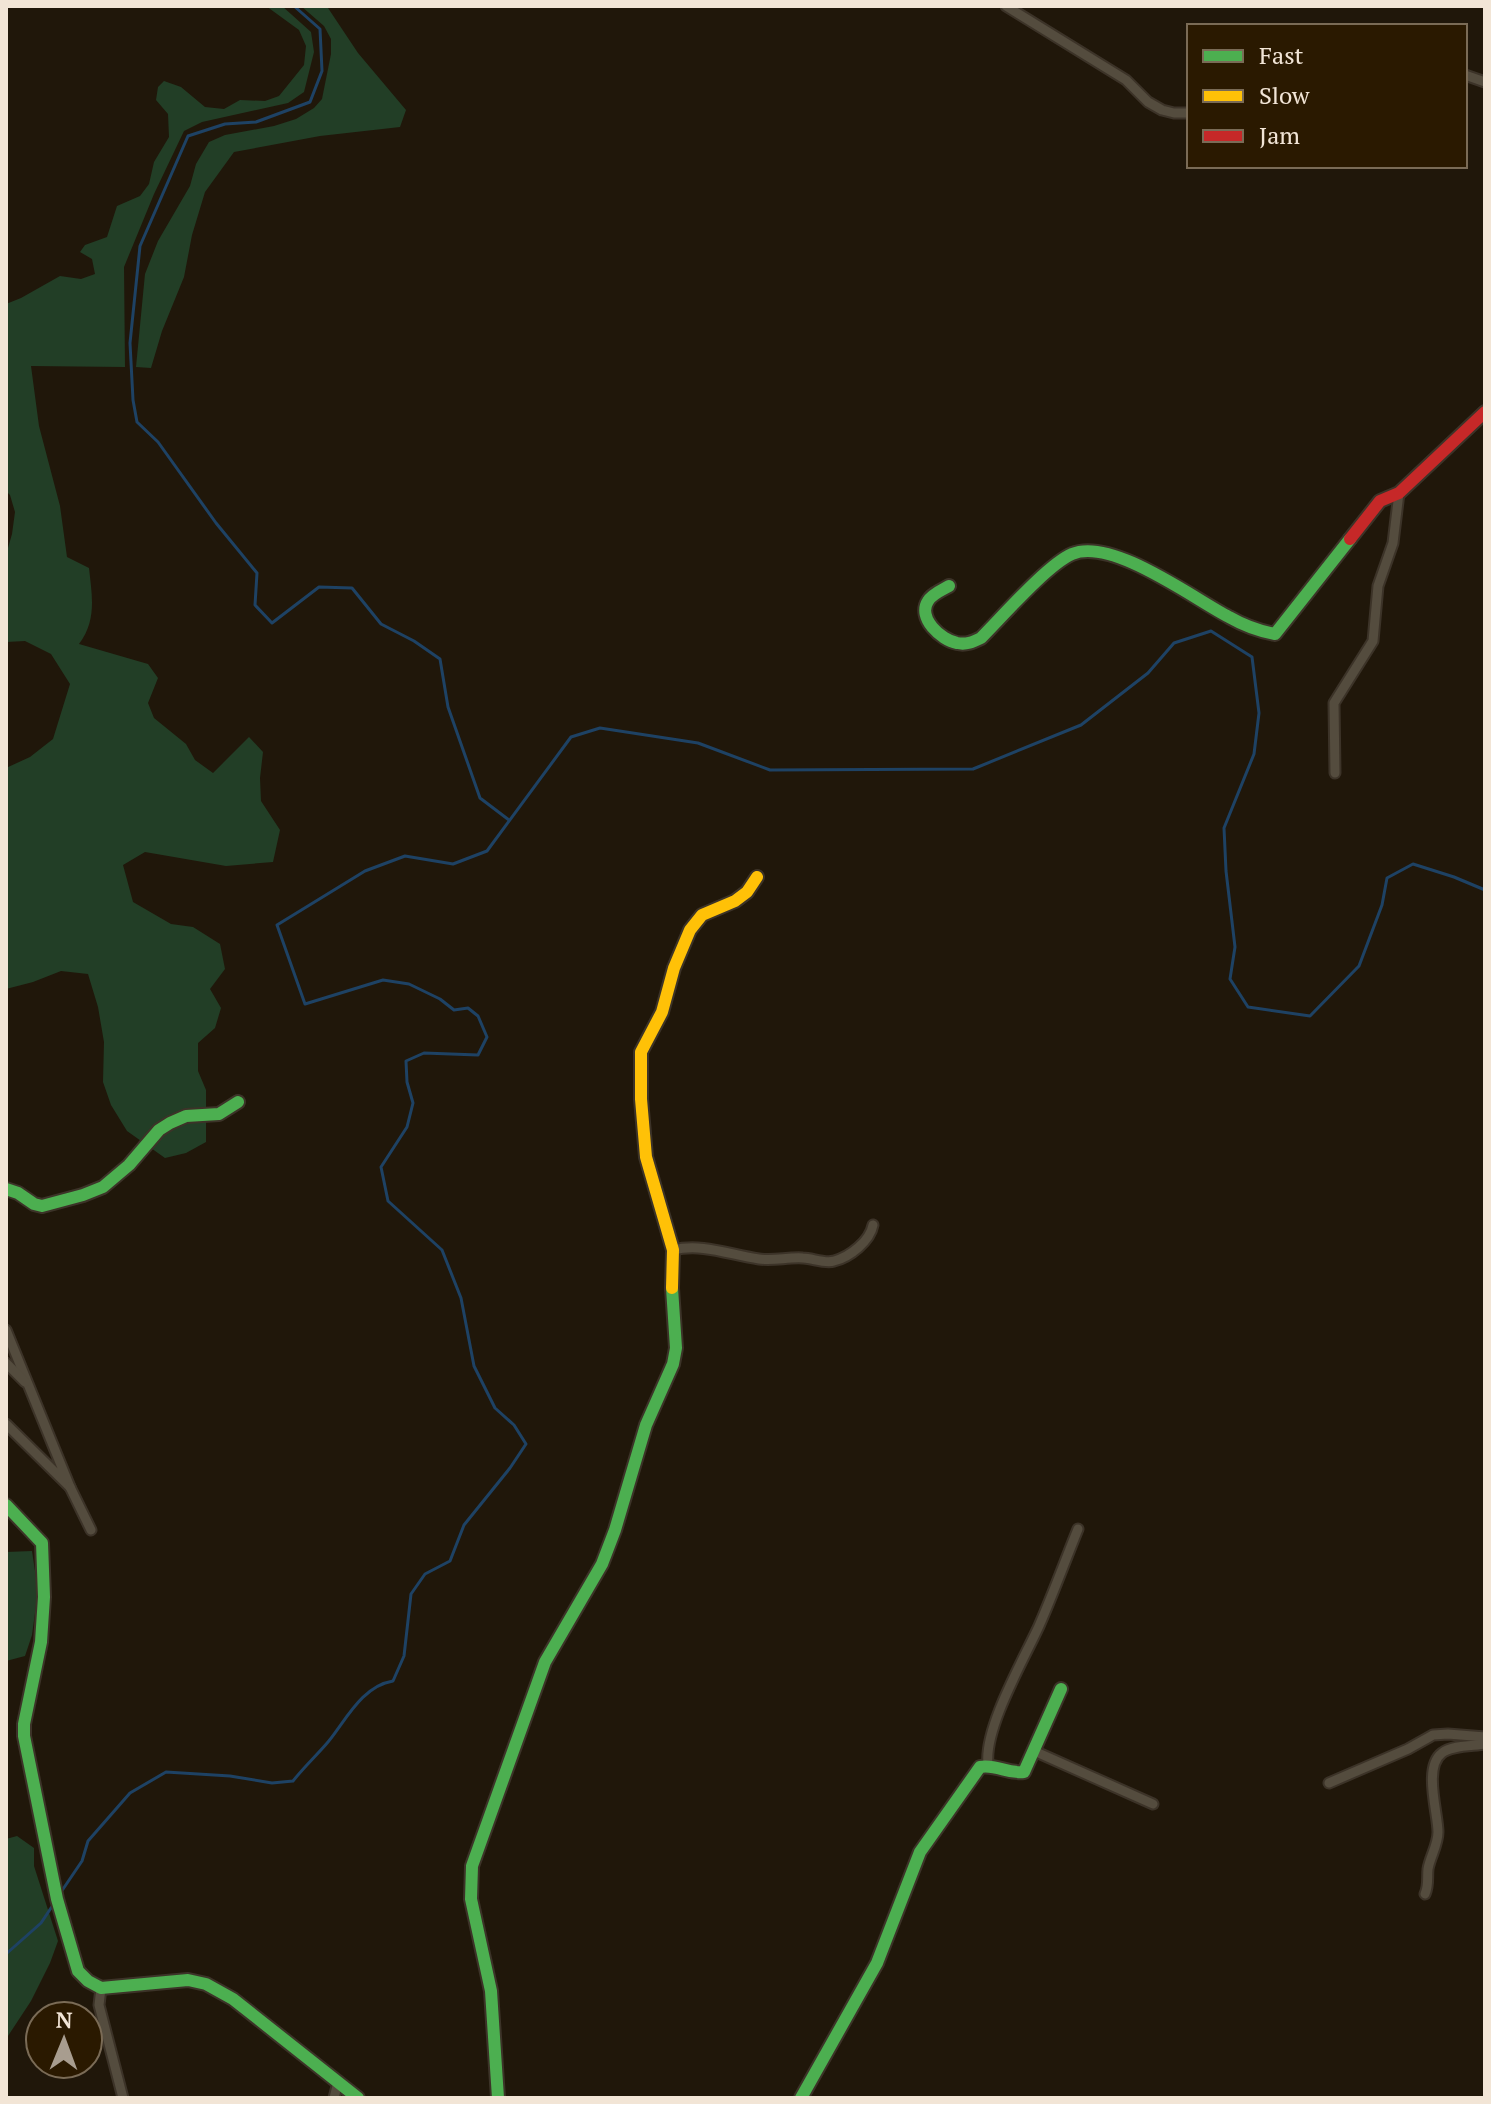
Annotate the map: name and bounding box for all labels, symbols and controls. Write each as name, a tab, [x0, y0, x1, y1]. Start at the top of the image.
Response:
legend	[1187, 24, 1467, 168]
text: Fast	[1259, 39, 1304, 71]
text: Slow	[1259, 79, 1310, 111]
text: Jam	[1259, 119, 1300, 151]
north arrow	[24, 2000, 104, 2080]
text: N	[56, 2005, 73, 2034]

